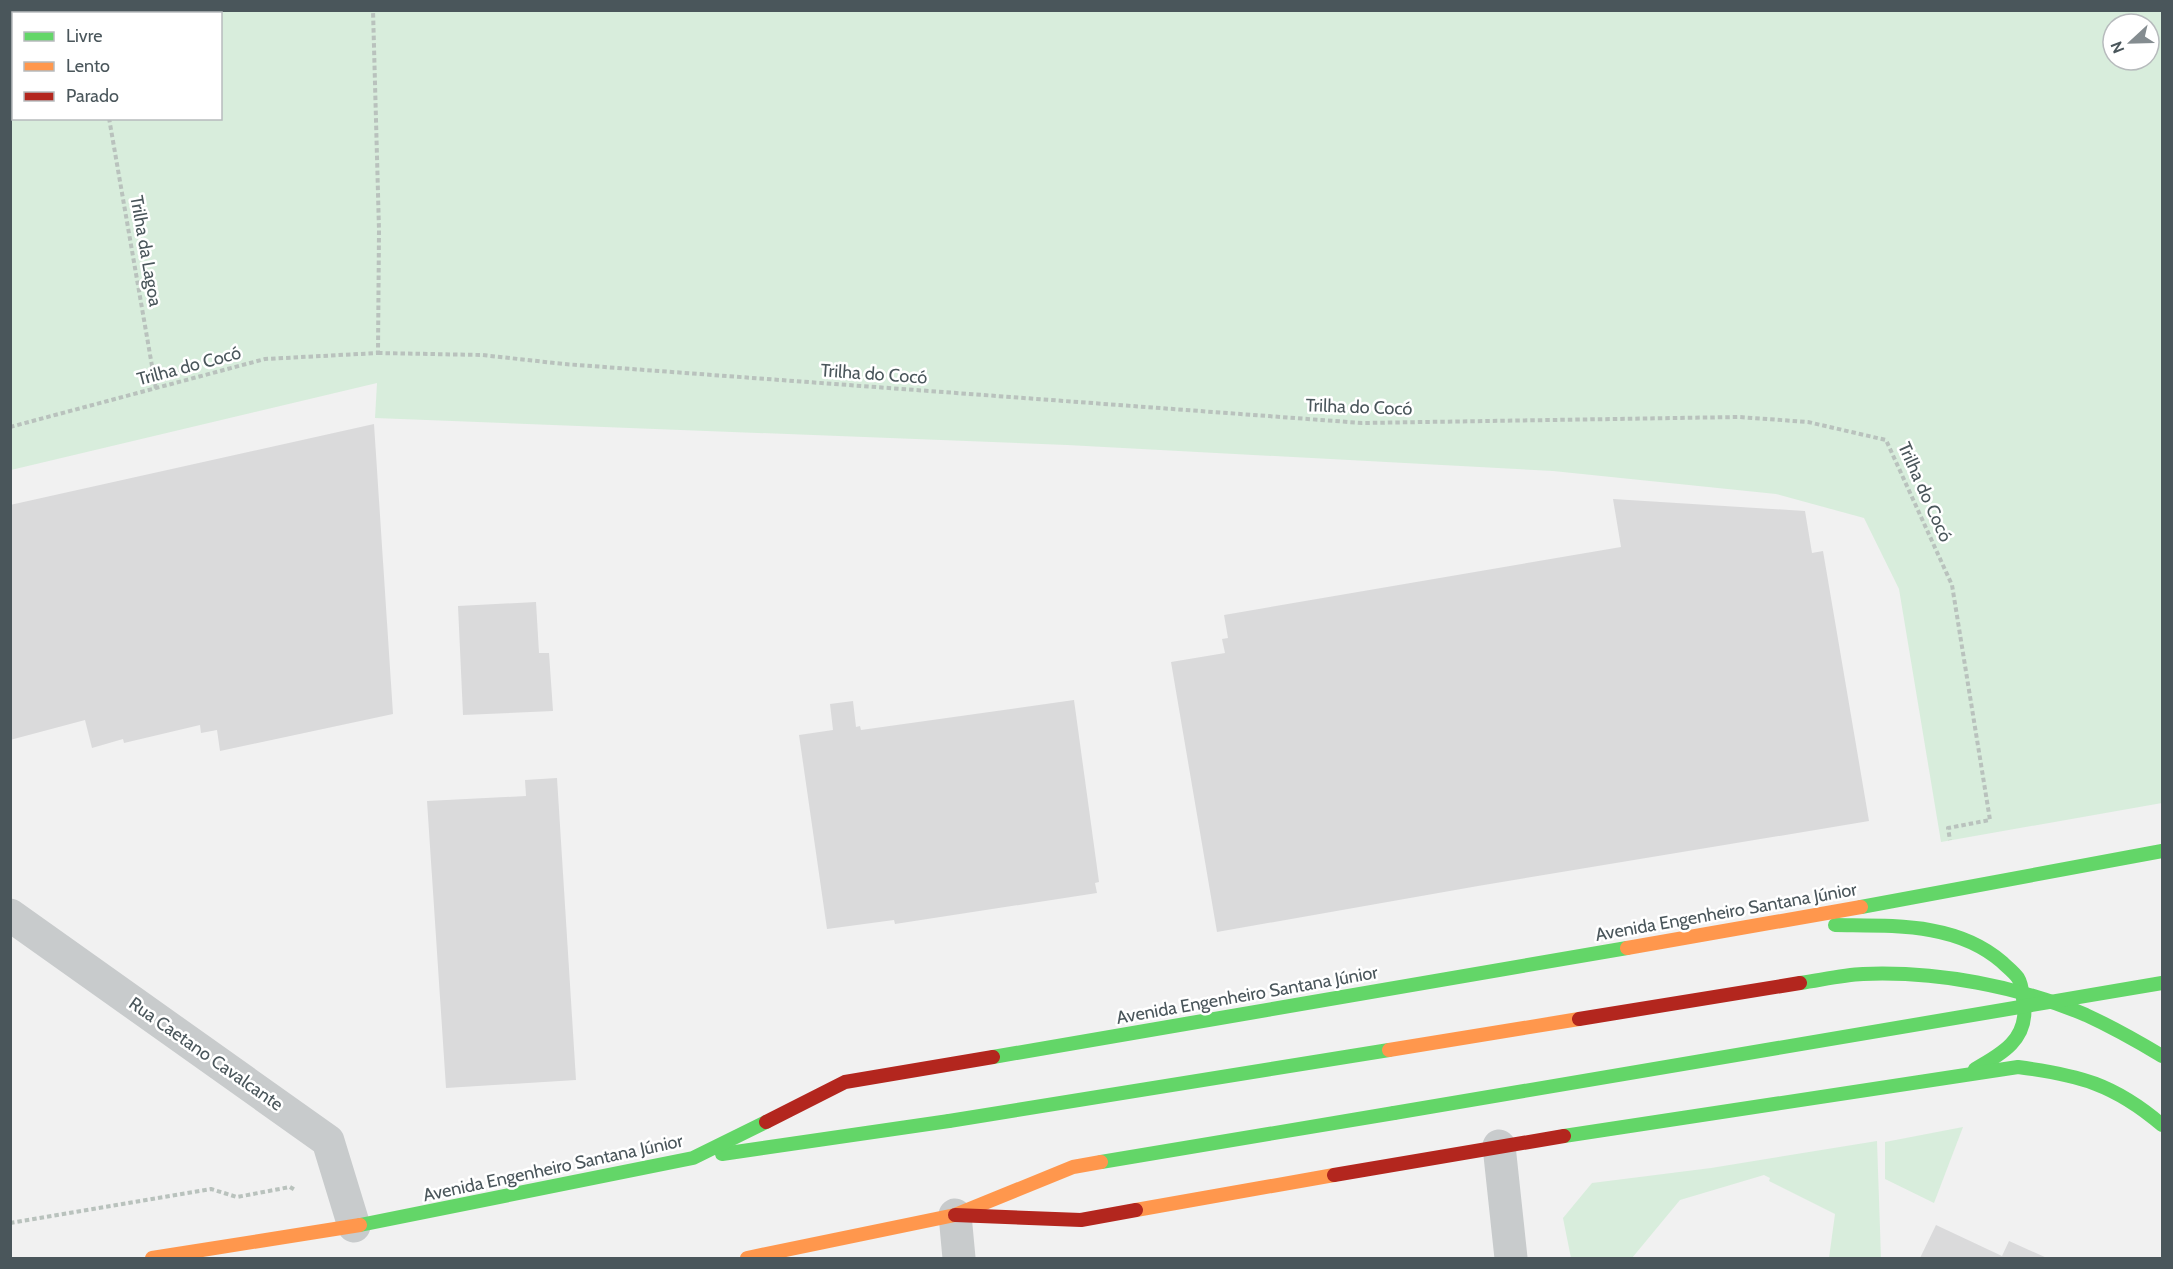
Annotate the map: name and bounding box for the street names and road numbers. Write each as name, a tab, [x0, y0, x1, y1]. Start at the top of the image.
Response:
street label: Trilha da Lagoa	[125, 194, 167, 308]
street label: Trilha do Cocó	[135, 342, 244, 390]
street label: Trilha do Cocó	[820, 359, 928, 389]
street label: Trilha do Cocó	[1305, 394, 1413, 420]
street label: Trilha do Cocó	[1893, 439, 1957, 545]
street label: Avenida Engenheiro Santana Júnior	[1594, 878, 1859, 946]
street label: Avenida Engenheiro Santana Júnior	[1115, 961, 1380, 1029]
street label: Rua Caetano Cavalcante	[125, 992, 287, 1116]
street label: Avenida Engenheiro Santana Júnior	[421, 1130, 685, 1206]

